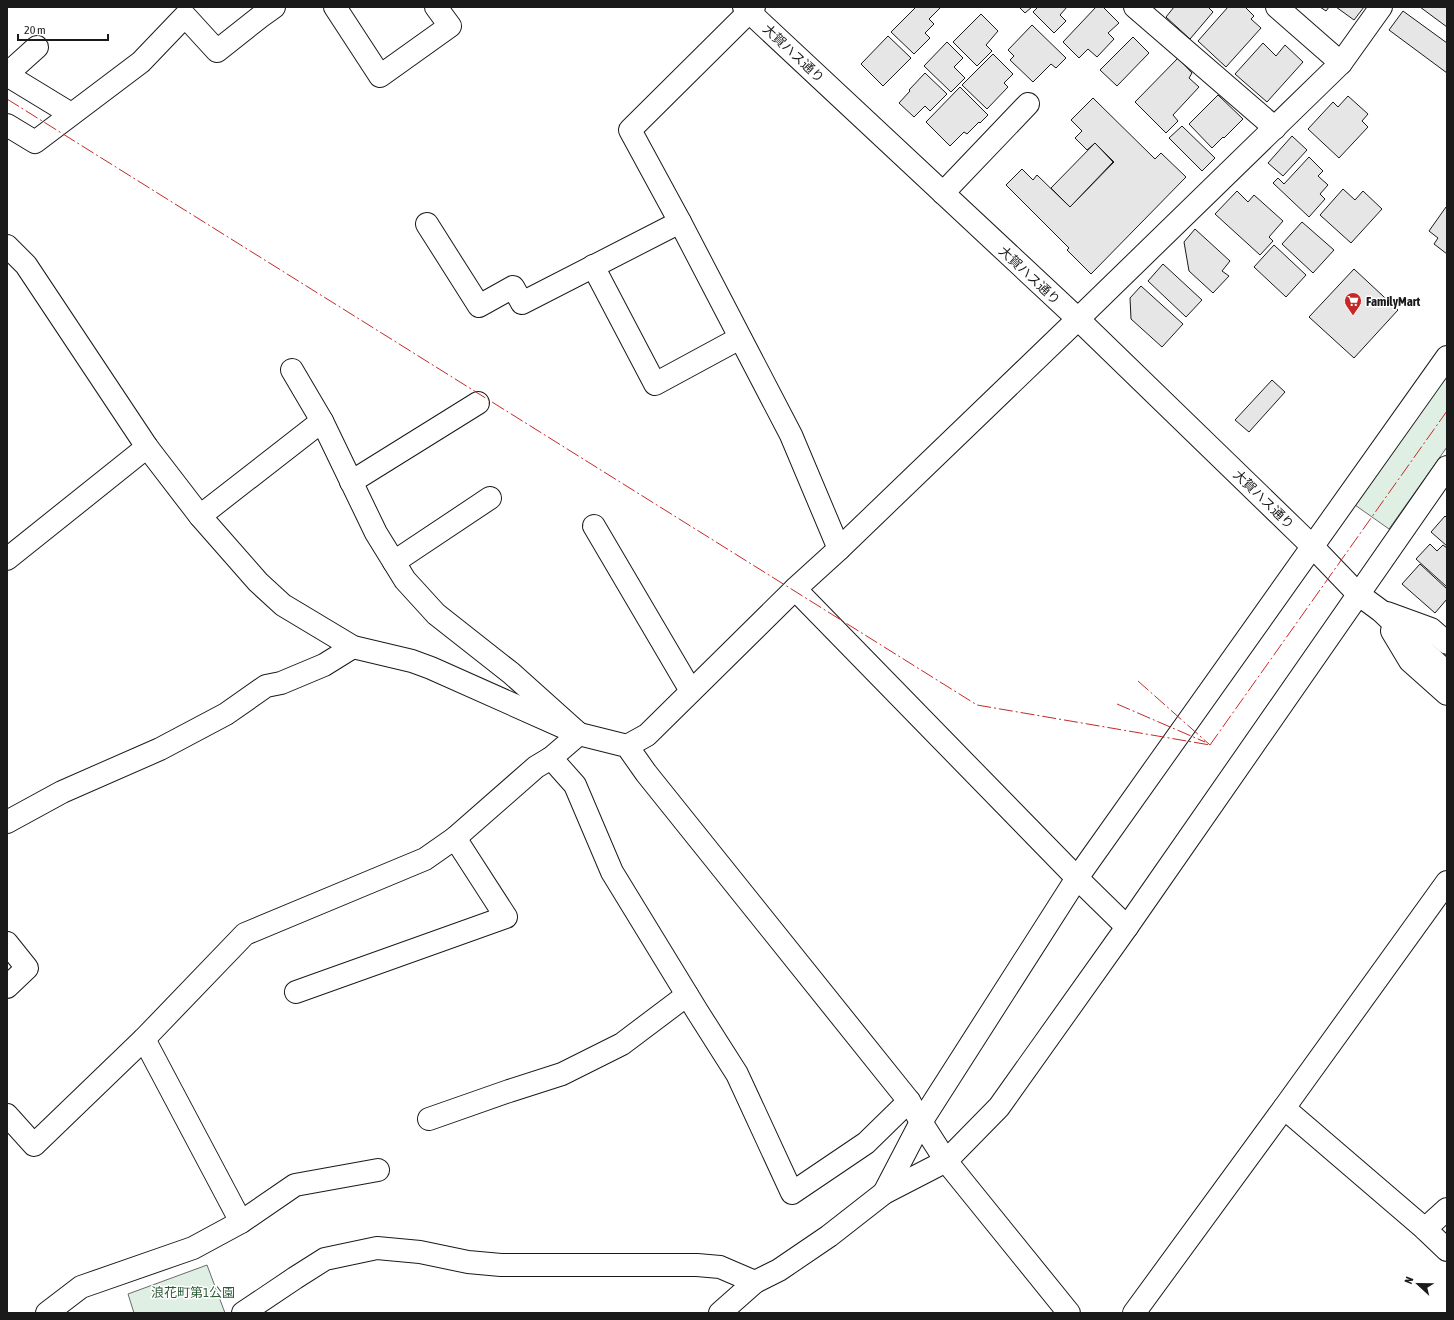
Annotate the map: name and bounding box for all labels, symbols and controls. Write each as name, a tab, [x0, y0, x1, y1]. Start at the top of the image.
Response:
scale bar	[18, 16, 108, 42]
street label: 大賀ハス通り	[760, 21, 827, 85]
text: 20 m	[24, 23, 46, 37]
street label: 大賀ハス通り	[996, 243, 1063, 307]
supermarket icon: FamilyMart	[1343, 291, 1363, 316]
place label: FamilyMart	[1366, 294, 1421, 309]
street label: 大賀ハス通り	[1230, 467, 1297, 532]
north arrow	[1398, 1264, 1438, 1304]
text: N	[1402, 1275, 1416, 1286]
park label: 浪花町第1公園	[151, 1285, 235, 1300]

